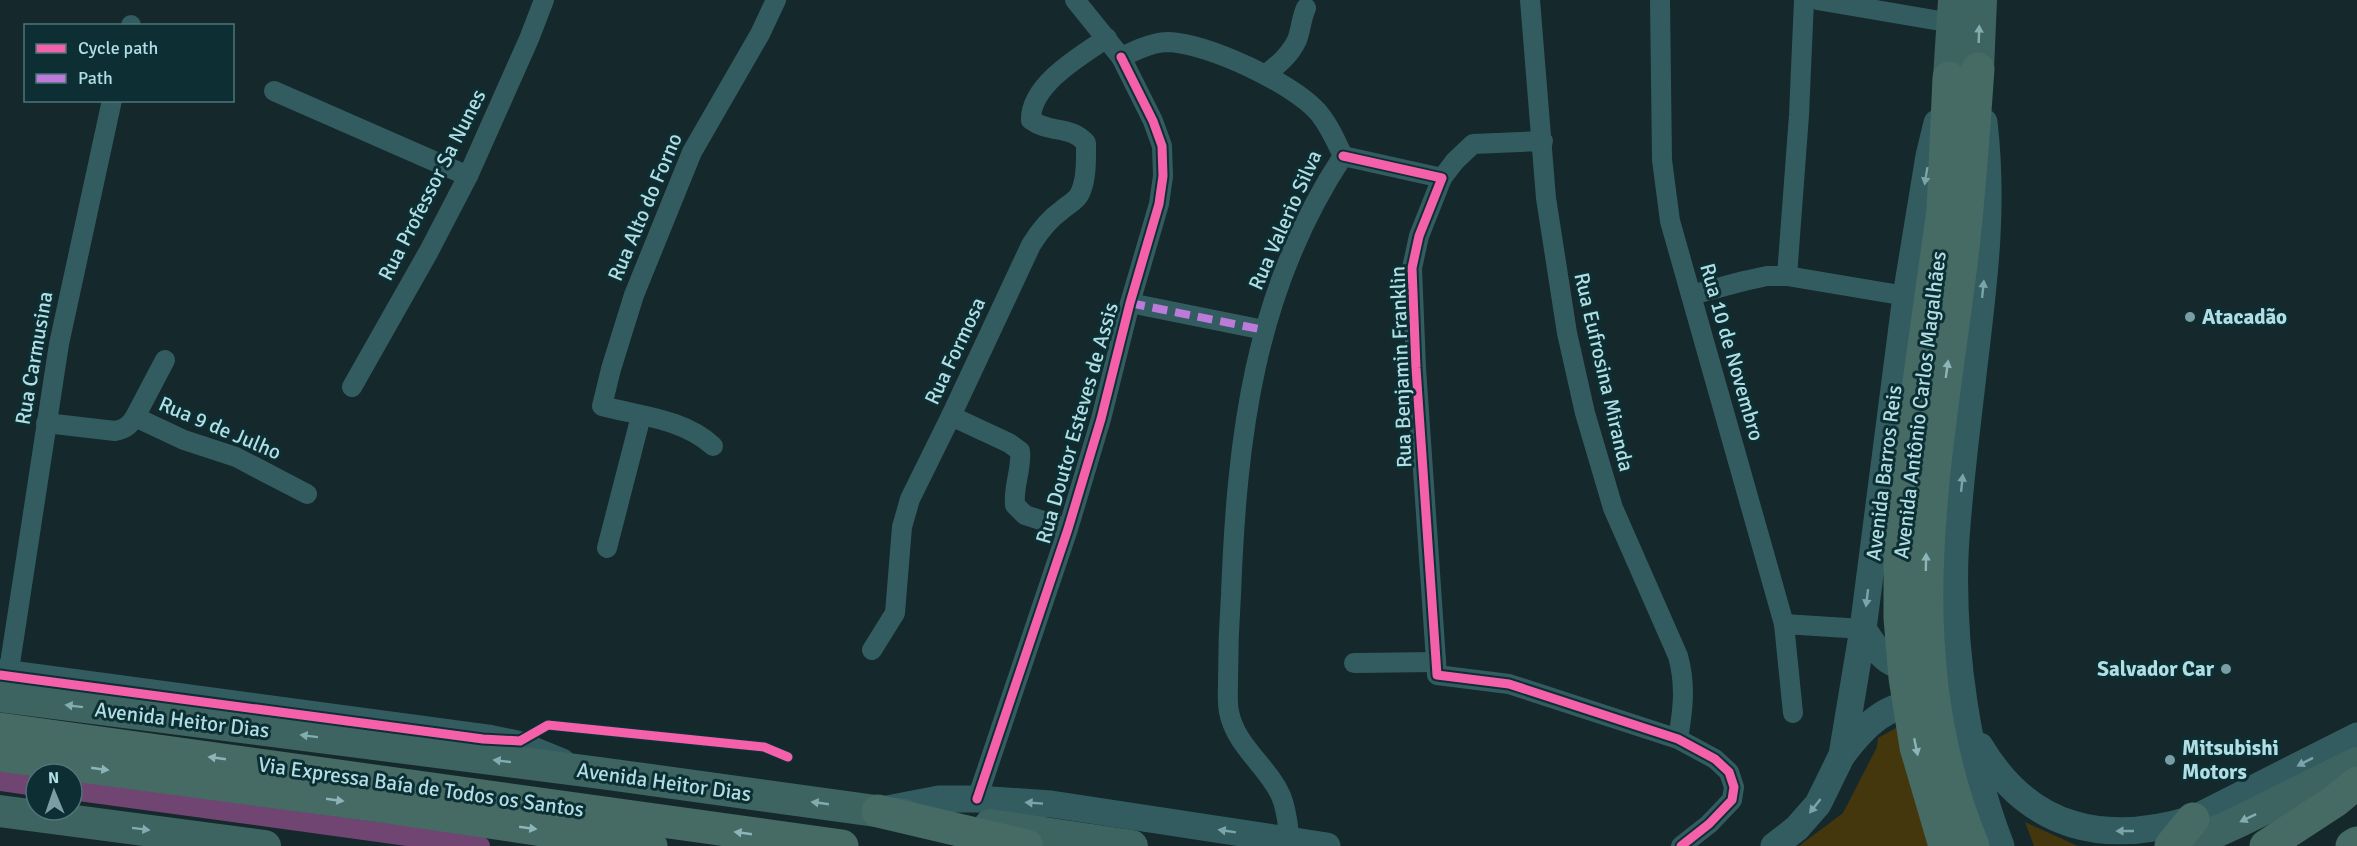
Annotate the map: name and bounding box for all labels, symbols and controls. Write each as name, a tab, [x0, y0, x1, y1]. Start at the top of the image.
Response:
legend	[24, 24, 234, 102]
one-way arrow	[1974, 25, 1984, 44]
text: Cycle path	[78, 37, 158, 59]
text: Path	[78, 67, 113, 89]
street label: Rua Professor Sa Nunes	[372, 85, 492, 285]
street label: Rua Alto do Forno	[602, 129, 688, 285]
street label: Rua Valerio Silva	[1243, 146, 1327, 294]
one-way arrow	[1922, 167, 1931, 186]
street label: Avenida Antônio Carlos Magalhães	[1888, 250, 1952, 560]
street label: Rua 10 de Novembro	[1694, 260, 1770, 444]
street label: Rua Benjamin Franklin	[1384, 266, 1418, 468]
street label: Rua Eufrosina Miranda	[1568, 270, 1640, 474]
one-way arrow	[1978, 280, 1988, 299]
street label: Rua Carmusina	[9, 289, 59, 427]
street label: Rua Formosa	[919, 293, 991, 409]
street label: Rua Doutor Esteves de Assis	[1030, 299, 1124, 547]
place label: Atacadão	[2202, 304, 2287, 330]
marker: Atacadão	[2183, 310, 2197, 324]
one-way arrow	[1943, 359, 1952, 378]
street label: Avenida Barros Reis	[1860, 384, 1908, 562]
street label: Rua 9 de Julho	[155, 391, 285, 465]
one-way arrow	[1957, 473, 1966, 492]
one-way arrow	[1921, 553, 1931, 572]
one-way arrow	[1863, 588, 1872, 607]
place label: Salvador Car	[2097, 656, 2215, 682]
marker: Salvador Car	[2219, 662, 2233, 676]
street label: Avenida Heitor Dias	[93, 696, 271, 744]
one-way arrow	[64, 701, 83, 711]
one-way arrow	[299, 731, 318, 741]
place label: Mitsubishi Motors	[2182, 735, 2279, 785]
one-way arrow	[1912, 738, 1921, 757]
street label: Via Expressa Baía de Todos os Santos	[256, 751, 586, 823]
marker: Mitsubishi Motors	[2163, 753, 2177, 767]
one-way arrow	[207, 754, 226, 763]
one-way arrow	[493, 756, 512, 765]
street label: Avenida Heitor Dias	[575, 757, 753, 807]
one-way arrow	[2296, 757, 2314, 767]
north arrow	[24, 762, 84, 822]
one-way arrow	[90, 764, 109, 773]
text: N	[48, 768, 59, 788]
one-way arrow	[325, 795, 344, 804]
one-way arrow	[1025, 798, 1044, 807]
one-way arrow	[1809, 798, 1822, 814]
one-way arrow	[811, 799, 830, 808]
one-way arrow	[2240, 813, 2257, 822]
one-way arrow	[518, 823, 537, 832]
one-way arrow	[132, 825, 151, 834]
one-way arrow	[2115, 826, 2134, 836]
one-way arrow	[1218, 827, 1237, 836]
one-way arrow	[733, 828, 752, 837]

